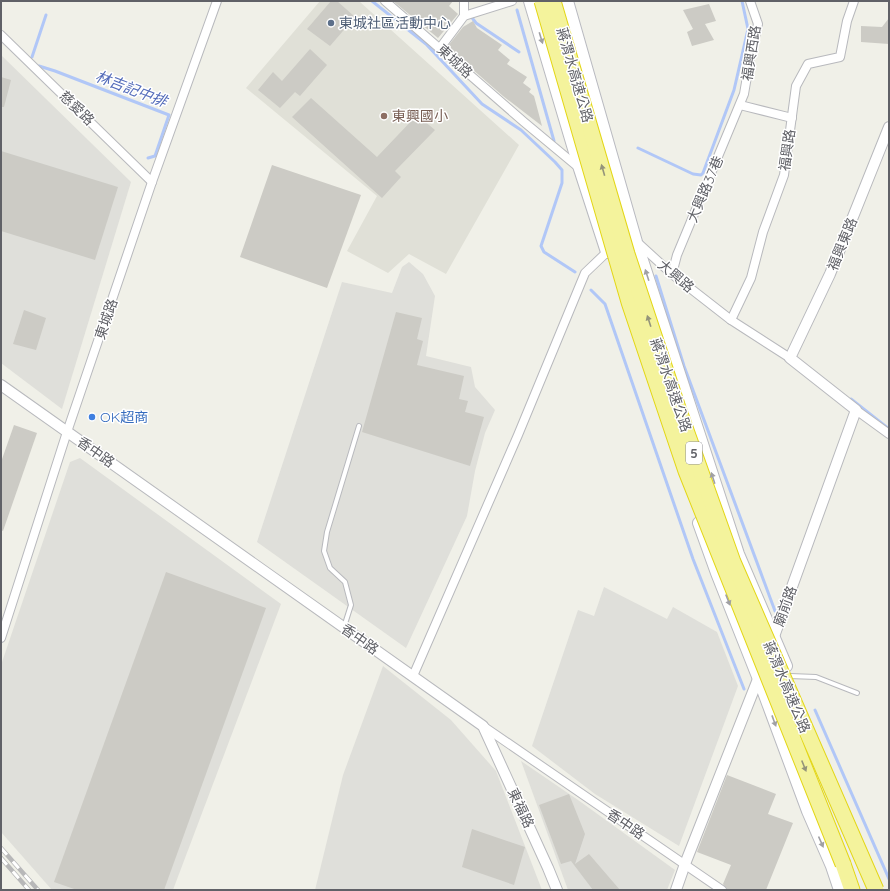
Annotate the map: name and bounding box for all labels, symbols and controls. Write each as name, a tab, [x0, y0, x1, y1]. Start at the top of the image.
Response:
place label: 東城社區活動中心	[339, 14, 451, 32]
marker: 東城社區活動中心	[326, 18, 336, 28]
street label: 福興西路	[738, 24, 764, 82]
street label: 蔣渭水高速公路	[553, 25, 597, 125]
one-way arrow	[538, 33, 544, 45]
street label: 東城路	[433, 40, 477, 82]
water label: 林吉記中排	[93, 66, 171, 112]
street label: 慈愛路	[56, 87, 98, 129]
place label: 東興國小	[392, 107, 448, 125]
marker: 東興國小	[379, 111, 389, 121]
street label: 福興路	[775, 128, 799, 172]
street label: 大興路37巷	[683, 153, 727, 225]
one-way arrow	[600, 164, 606, 176]
street label: 福興東路	[823, 215, 861, 273]
street label: 大興路	[654, 256, 698, 296]
one-way arrow	[644, 269, 650, 281]
street label: 東城路	[91, 296, 121, 342]
one-way arrow	[646, 314, 652, 326]
street label: 蔣渭水高速公路	[647, 336, 695, 434]
place label: OK超商	[100, 408, 148, 426]
marker: OK超商	[87, 412, 97, 422]
street label: 香中路	[74, 433, 118, 471]
road number: 5	[686, 442, 702, 464]
one-way arrow	[710, 472, 716, 484]
street label: 廟前路	[769, 583, 801, 629]
one-way arrow	[725, 594, 731, 606]
street label: 香中路	[338, 620, 382, 658]
street label: 蔣渭水高速公路	[760, 638, 814, 736]
one-way arrow	[772, 716, 778, 728]
one-way arrow	[801, 760, 807, 772]
street label: 東福路	[504, 785, 538, 831]
street label: 香中路	[604, 805, 648, 843]
one-way arrow	[818, 837, 824, 848]

